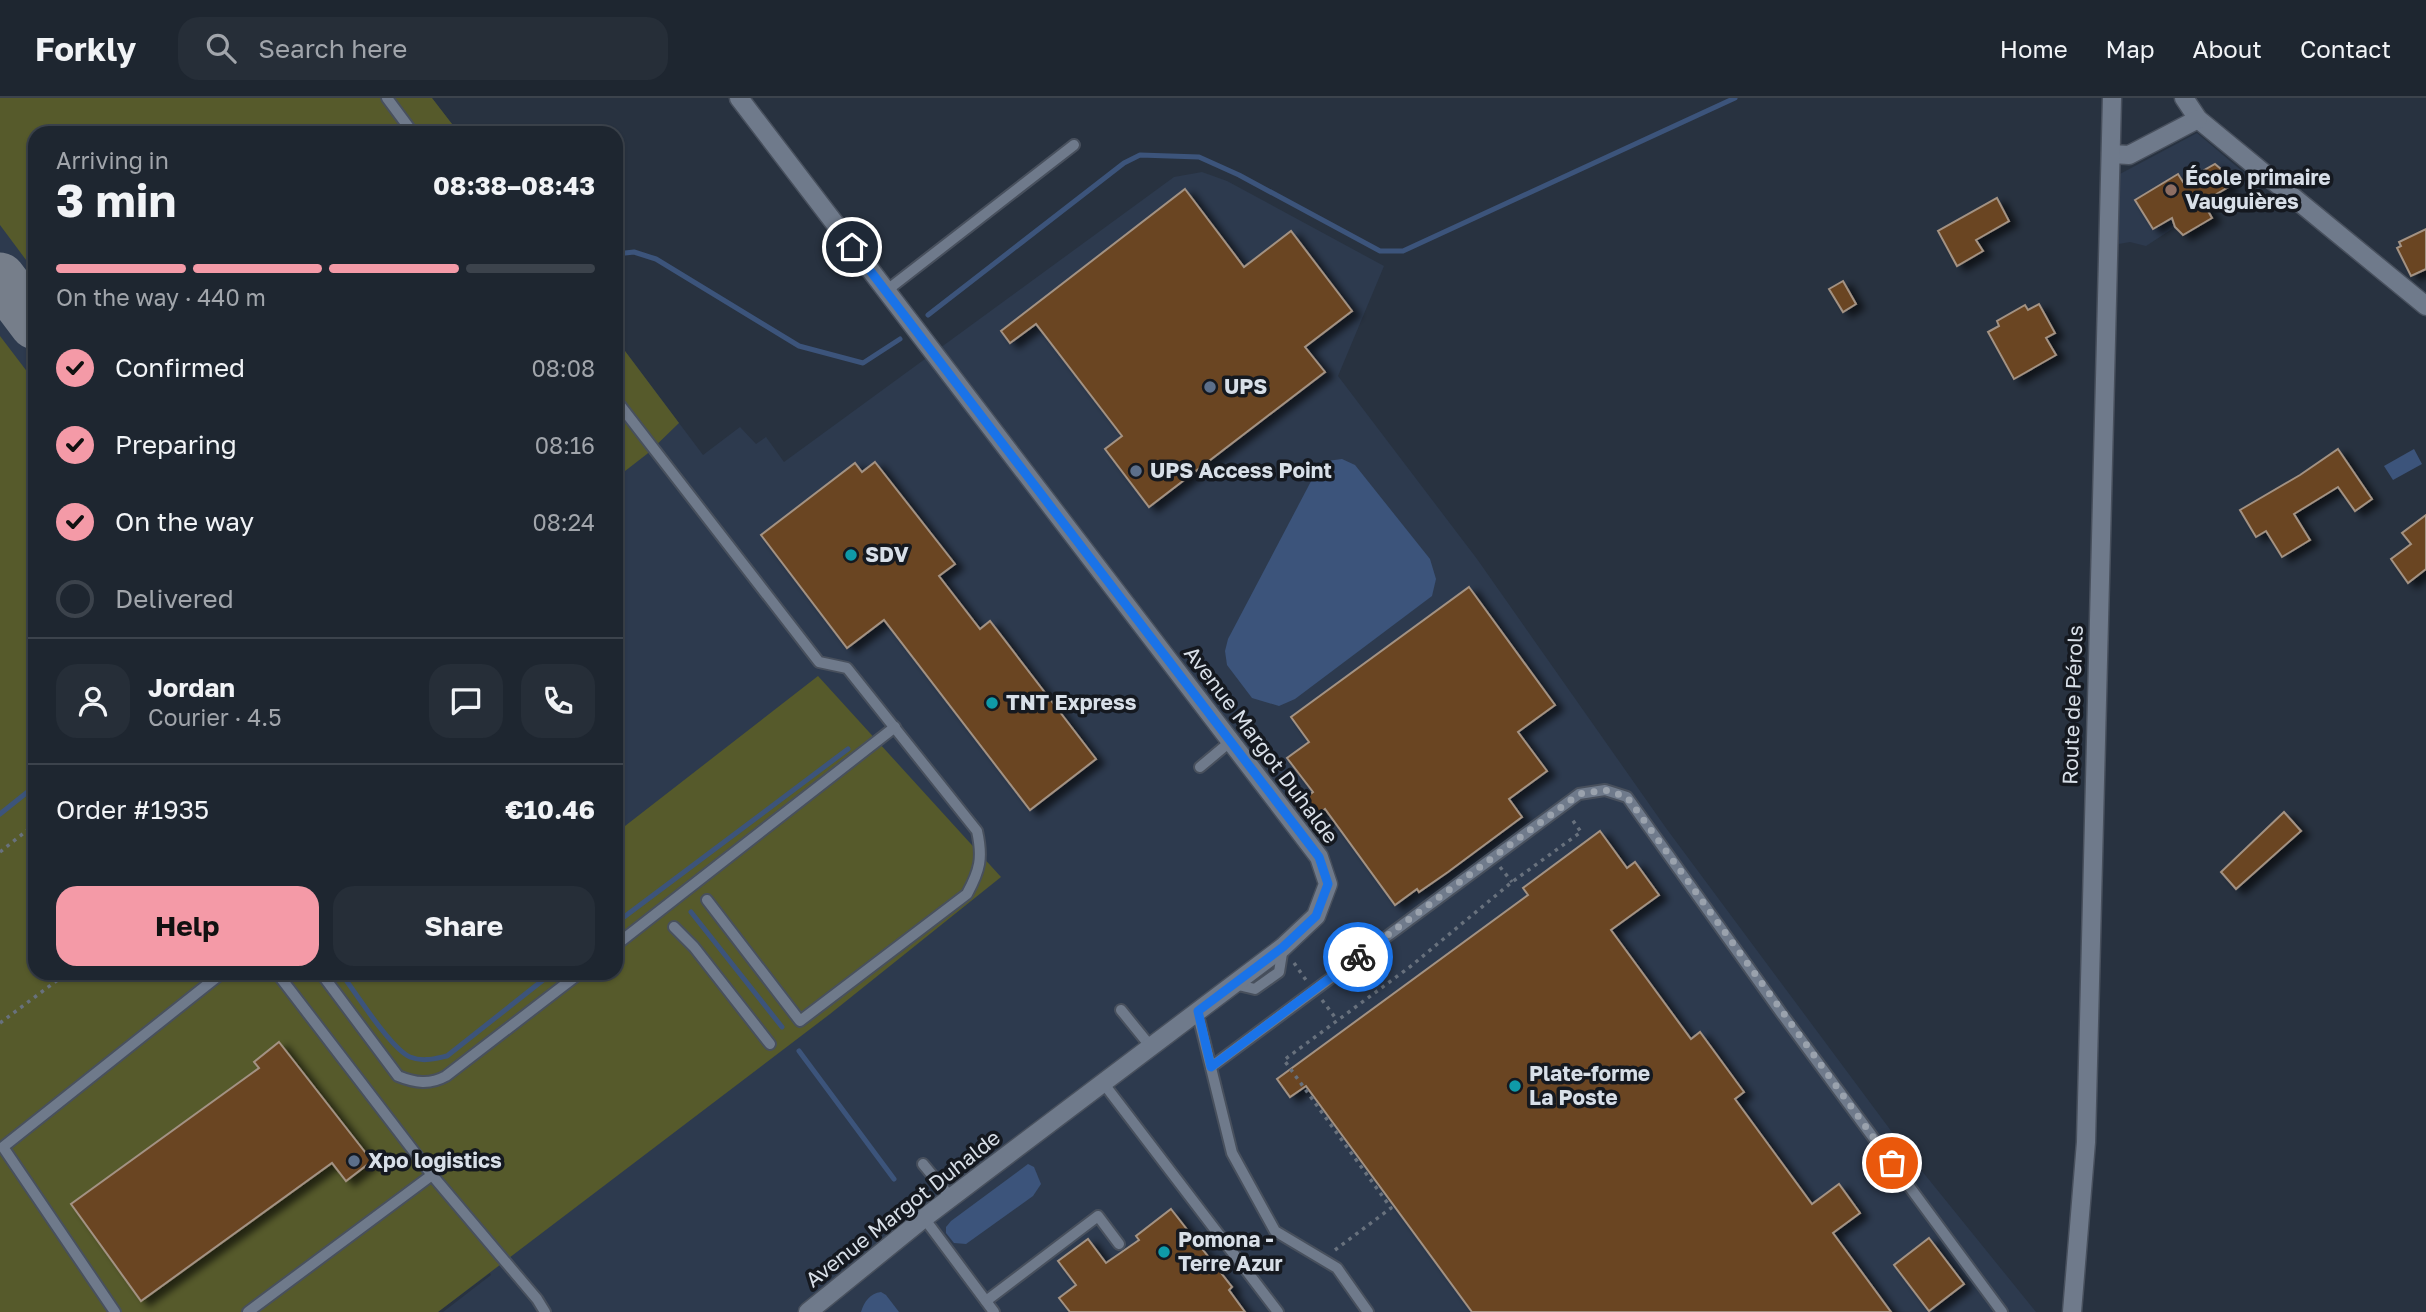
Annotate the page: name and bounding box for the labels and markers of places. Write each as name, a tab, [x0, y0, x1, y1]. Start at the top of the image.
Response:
place label: École primaire Vauguières	[2185, 164, 2331, 214]
marker: École primaire Vauguières	[2163, 182, 2179, 198]
pin	[822, 217, 882, 277]
place label: UPS	[1224, 373, 1267, 399]
marker: UPS	[1202, 379, 1218, 395]
place label: UPS Access Point	[1150, 457, 1332, 483]
marker: UPS Access Point	[1128, 463, 1144, 479]
place label: SDV	[865, 541, 909, 567]
marker: SDV	[843, 547, 859, 563]
place label: TNT Express	[1006, 689, 1137, 715]
marker: TNT Express	[984, 695, 1000, 711]
place label: Plate-forme La Poste	[1529, 1060, 1650, 1110]
marker: Plate-forme La Poste	[1507, 1078, 1523, 1094]
pin	[1862, 1133, 1922, 1193]
place label: Xpo logistics	[368, 1147, 502, 1173]
marker: Xpo logistics	[346, 1153, 362, 1169]
place label: Pomona - Terre Azur	[1178, 1226, 1283, 1276]
marker: Pomona - Terre Azur	[1156, 1244, 1172, 1260]

